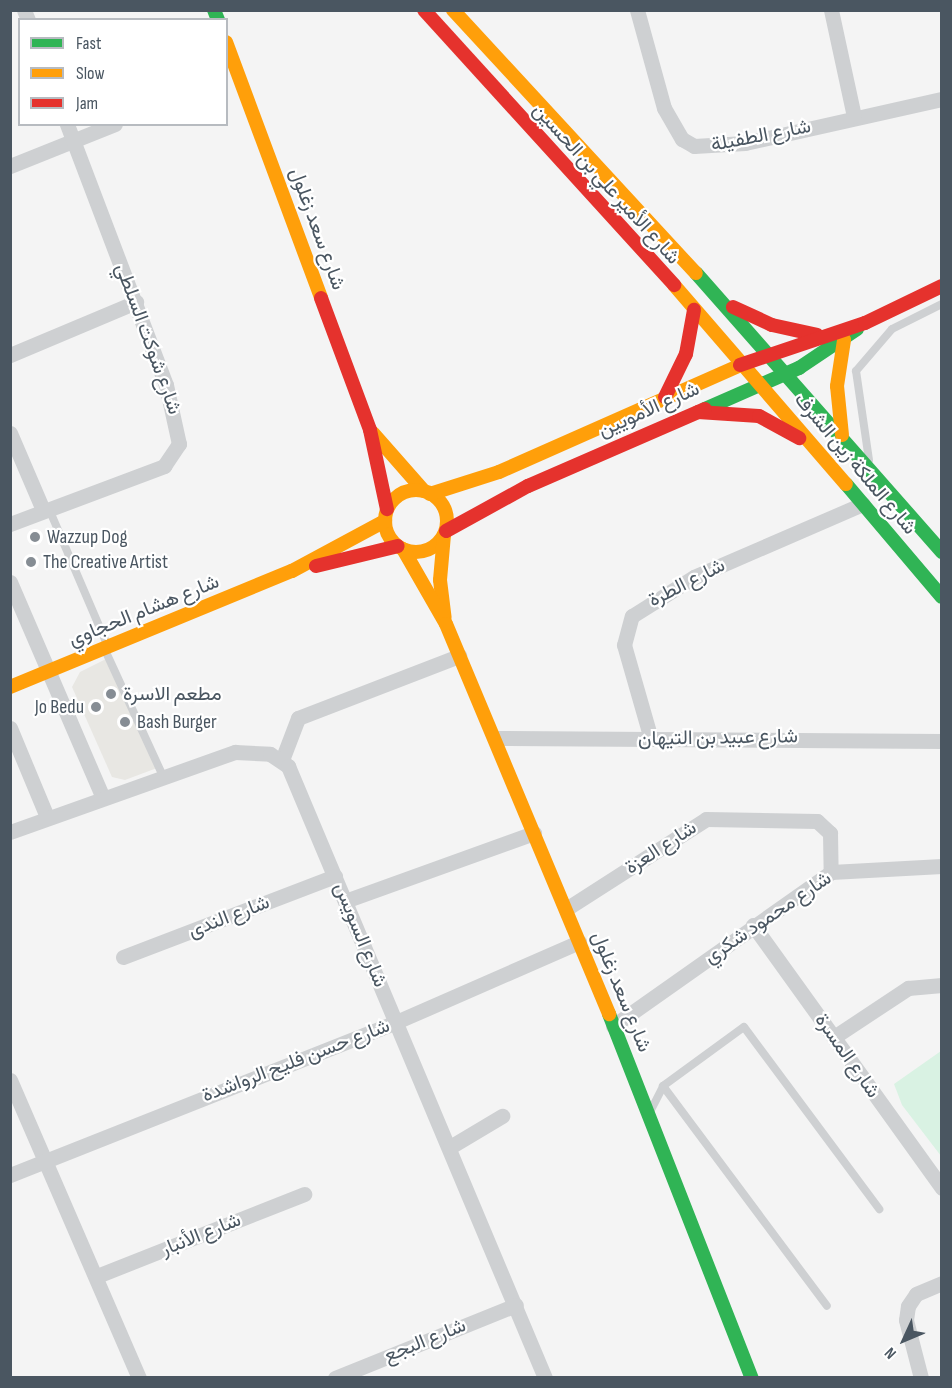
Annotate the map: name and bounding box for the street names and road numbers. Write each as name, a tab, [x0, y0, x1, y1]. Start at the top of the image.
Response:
street label: شارع الأمير علي بن الحسين	[527, 98, 685, 270]
street label: شارع الطفيلة	[709, 115, 813, 157]
street label: شارع سعد زغلول	[284, 165, 350, 293]
street label: شارع شوكت السلطي	[110, 260, 186, 418]
street label: شارع الأمويين	[595, 377, 703, 443]
street label: شارع الملكة زين الشرف	[789, 388, 921, 540]
street label: شارع الطرة	[645, 554, 729, 612]
street label: شارع هشام الحجاوي	[65, 570, 223, 652]
street label: شارع عبيد بن التيهان	[638, 725, 798, 751]
street label: شارع العزة	[621, 816, 701, 880]
street label: شارع محمود شكري	[700, 866, 836, 970]
street label: شارع السويس	[328, 879, 392, 991]
street label: شارع الندى	[185, 891, 273, 943]
street label: شارع سعد زغلول	[586, 928, 656, 1056]
street label: شارع المسرة	[809, 1009, 885, 1103]
street label: شارع حسن فليح الرواشدة	[199, 1014, 393, 1108]
street label: شارع الأنبار	[158, 1208, 244, 1262]
street label: شارع البجع	[380, 1314, 470, 1368]

